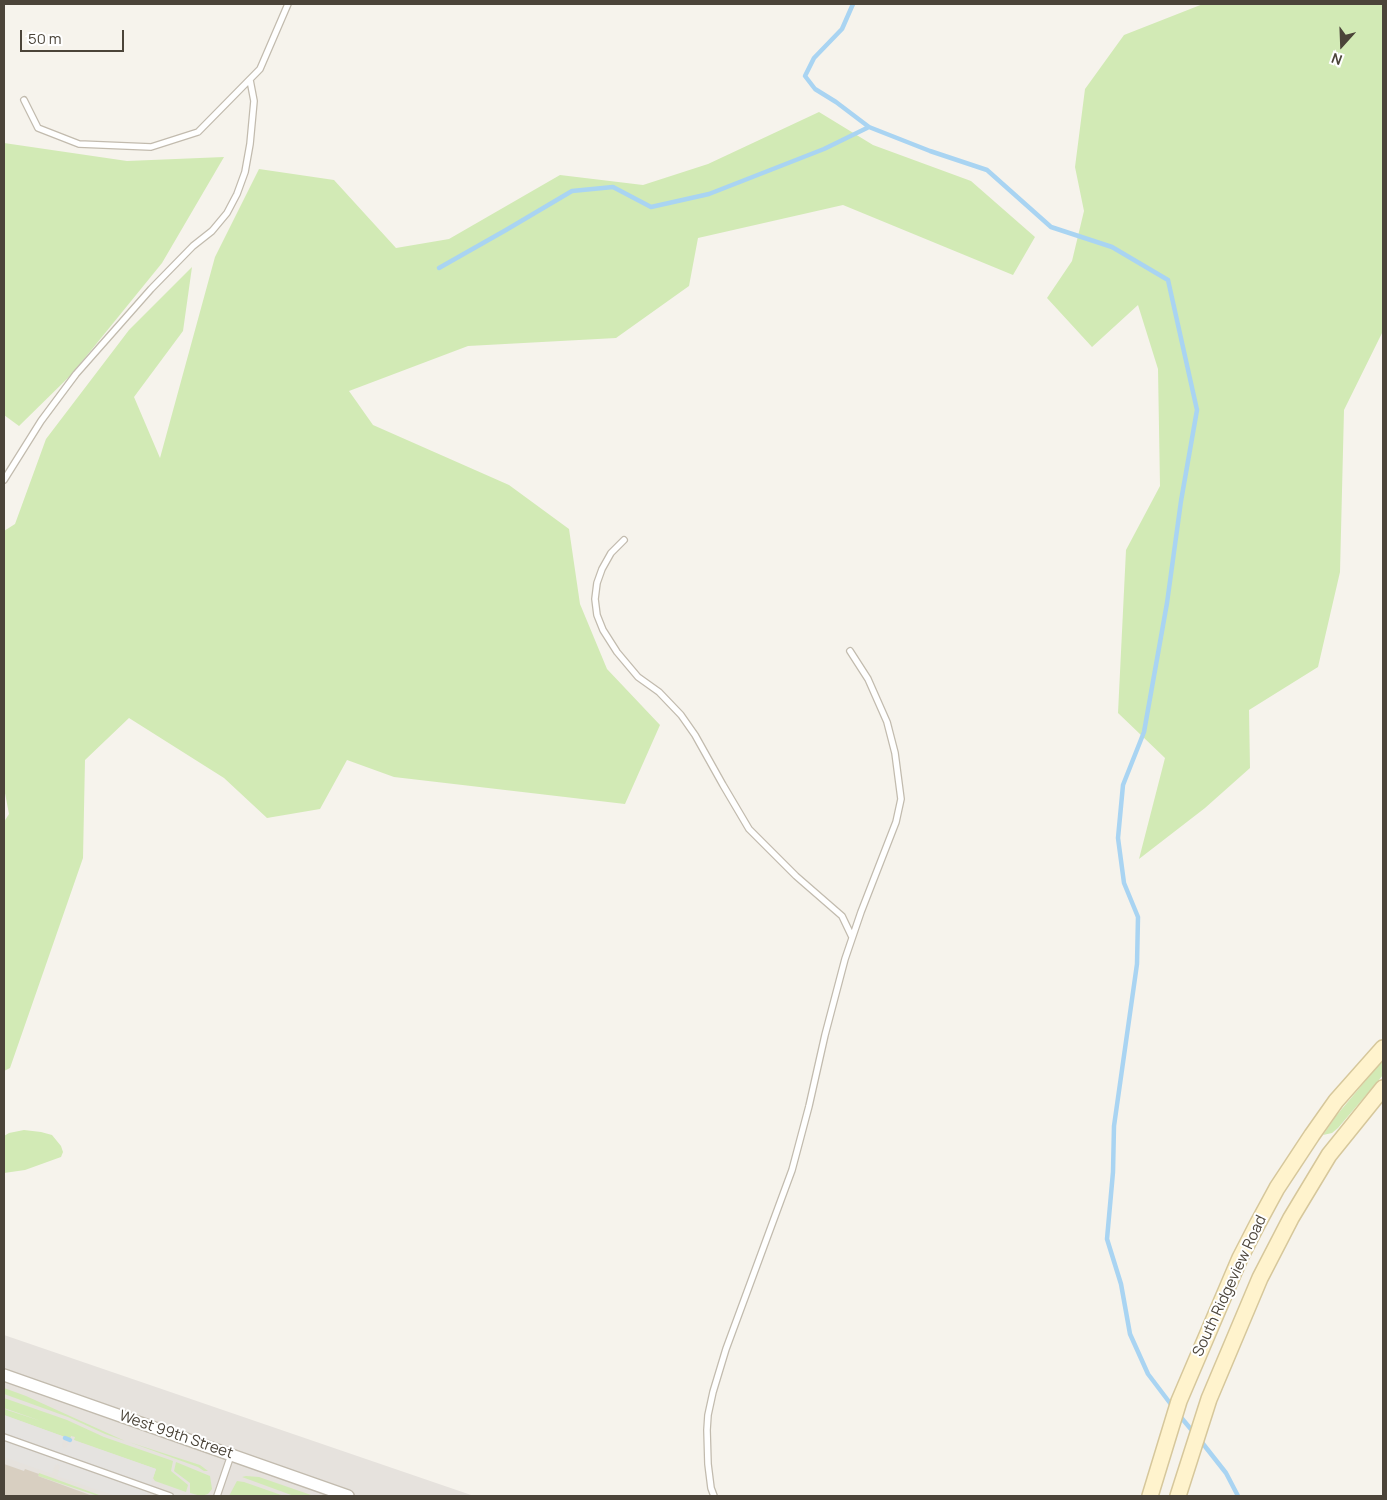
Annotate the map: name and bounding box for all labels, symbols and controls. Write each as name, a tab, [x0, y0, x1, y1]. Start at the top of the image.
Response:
scale bar	[22, 20, 126, 52]
north arrow	[1317, 20, 1367, 70]
text: 50 m	[28, 28, 62, 49]
text: N	[1329, 49, 1345, 70]
street label: South Ridgeview Road	[1189, 1213, 1271, 1359]
street label: West 99th Street	[117, 1407, 235, 1463]

